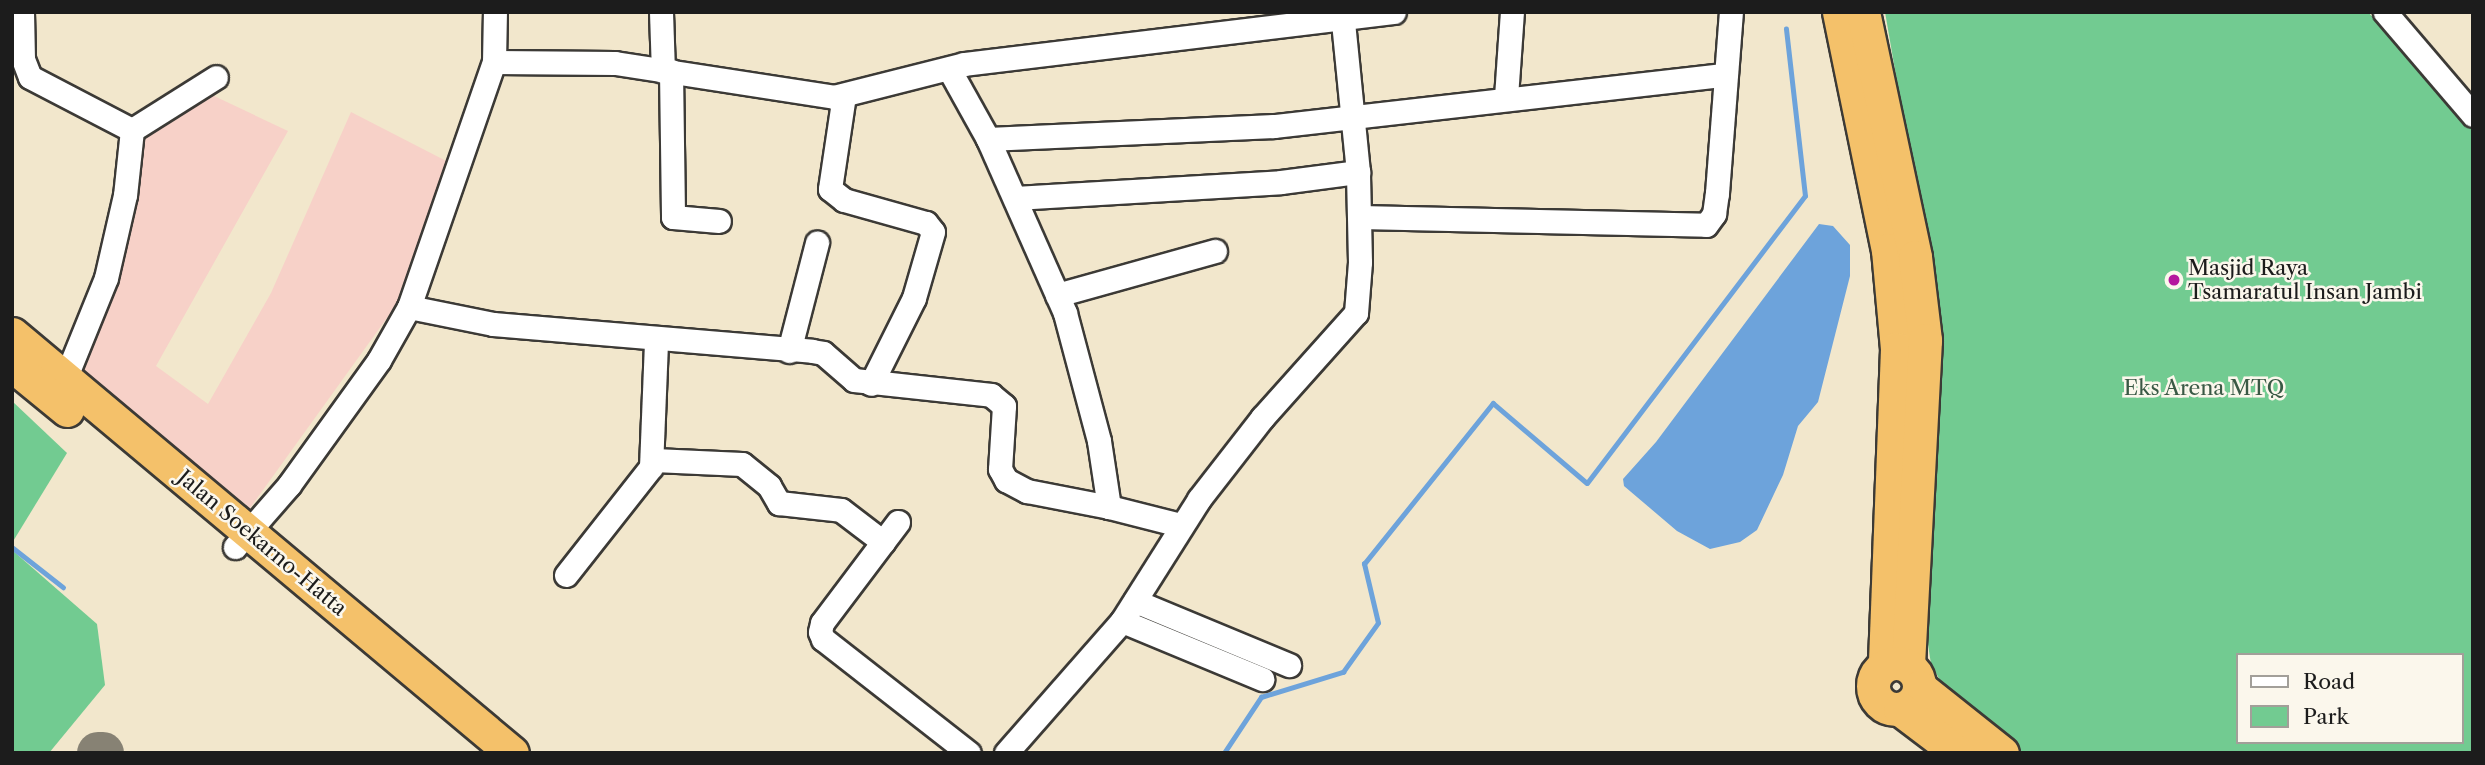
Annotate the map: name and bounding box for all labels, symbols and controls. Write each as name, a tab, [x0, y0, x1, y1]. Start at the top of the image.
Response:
place label: Masjid Raya Tsamaratul Insan Jambi	[2188, 255, 2422, 305]
marker: Masjid Raya Tsamaratul Insan Jambi	[2166, 272, 2182, 288]
park label: Eks Arena MTQ	[2123, 375, 2285, 401]
street label: Jalan Soekarno-Hatta	[172, 465, 352, 621]
legend	[2236, 653, 2464, 744]
text: Road	[2303, 669, 2355, 694]
text: Park	[2303, 704, 2349, 729]

